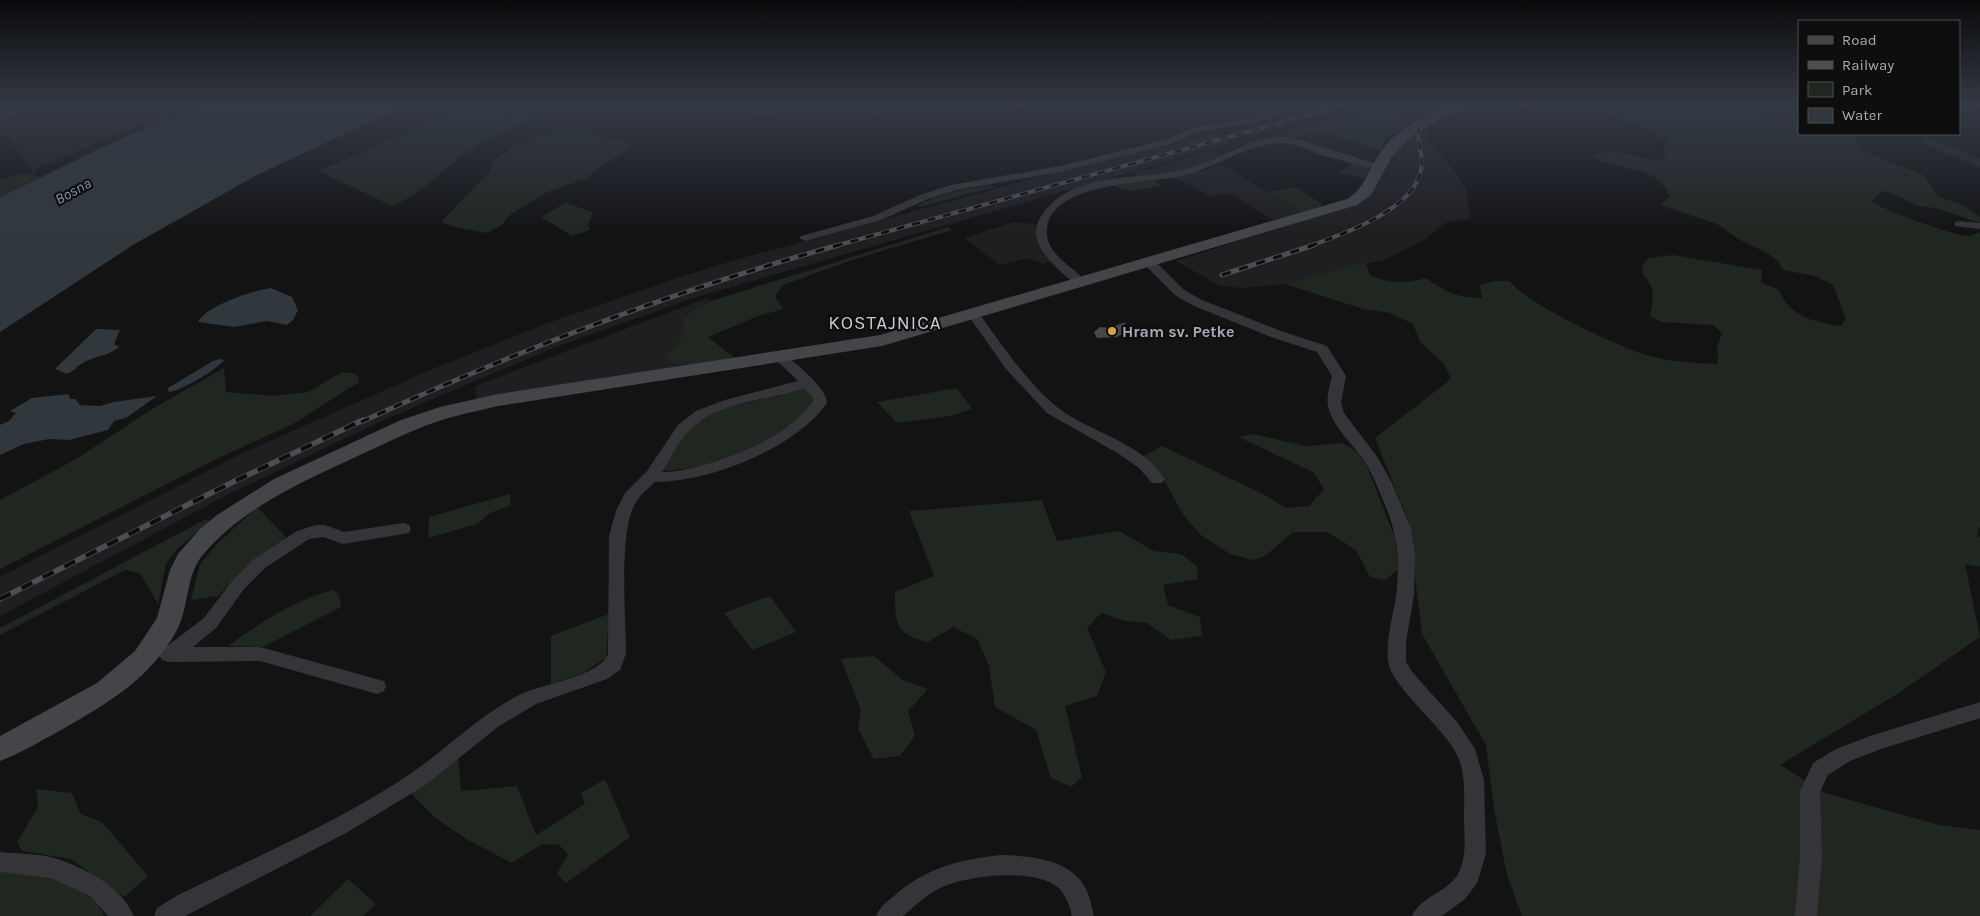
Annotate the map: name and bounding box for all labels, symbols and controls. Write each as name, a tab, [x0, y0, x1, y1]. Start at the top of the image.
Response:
legend	[1798, 20, 1960, 135]
text: Road	[1842, 31, 1877, 49]
text: Railway	[1842, 56, 1894, 74]
text: Park	[1842, 81, 1872, 99]
text: Water	[1842, 106, 1883, 124]
water label: Bosna	[52, 174, 94, 208]
district label: KOSTAJNICA	[828, 312, 942, 334]
place label: Hram sv. Petke	[1122, 322, 1234, 341]
marker: Hram sv. Petke	[1106, 325, 1118, 337]

